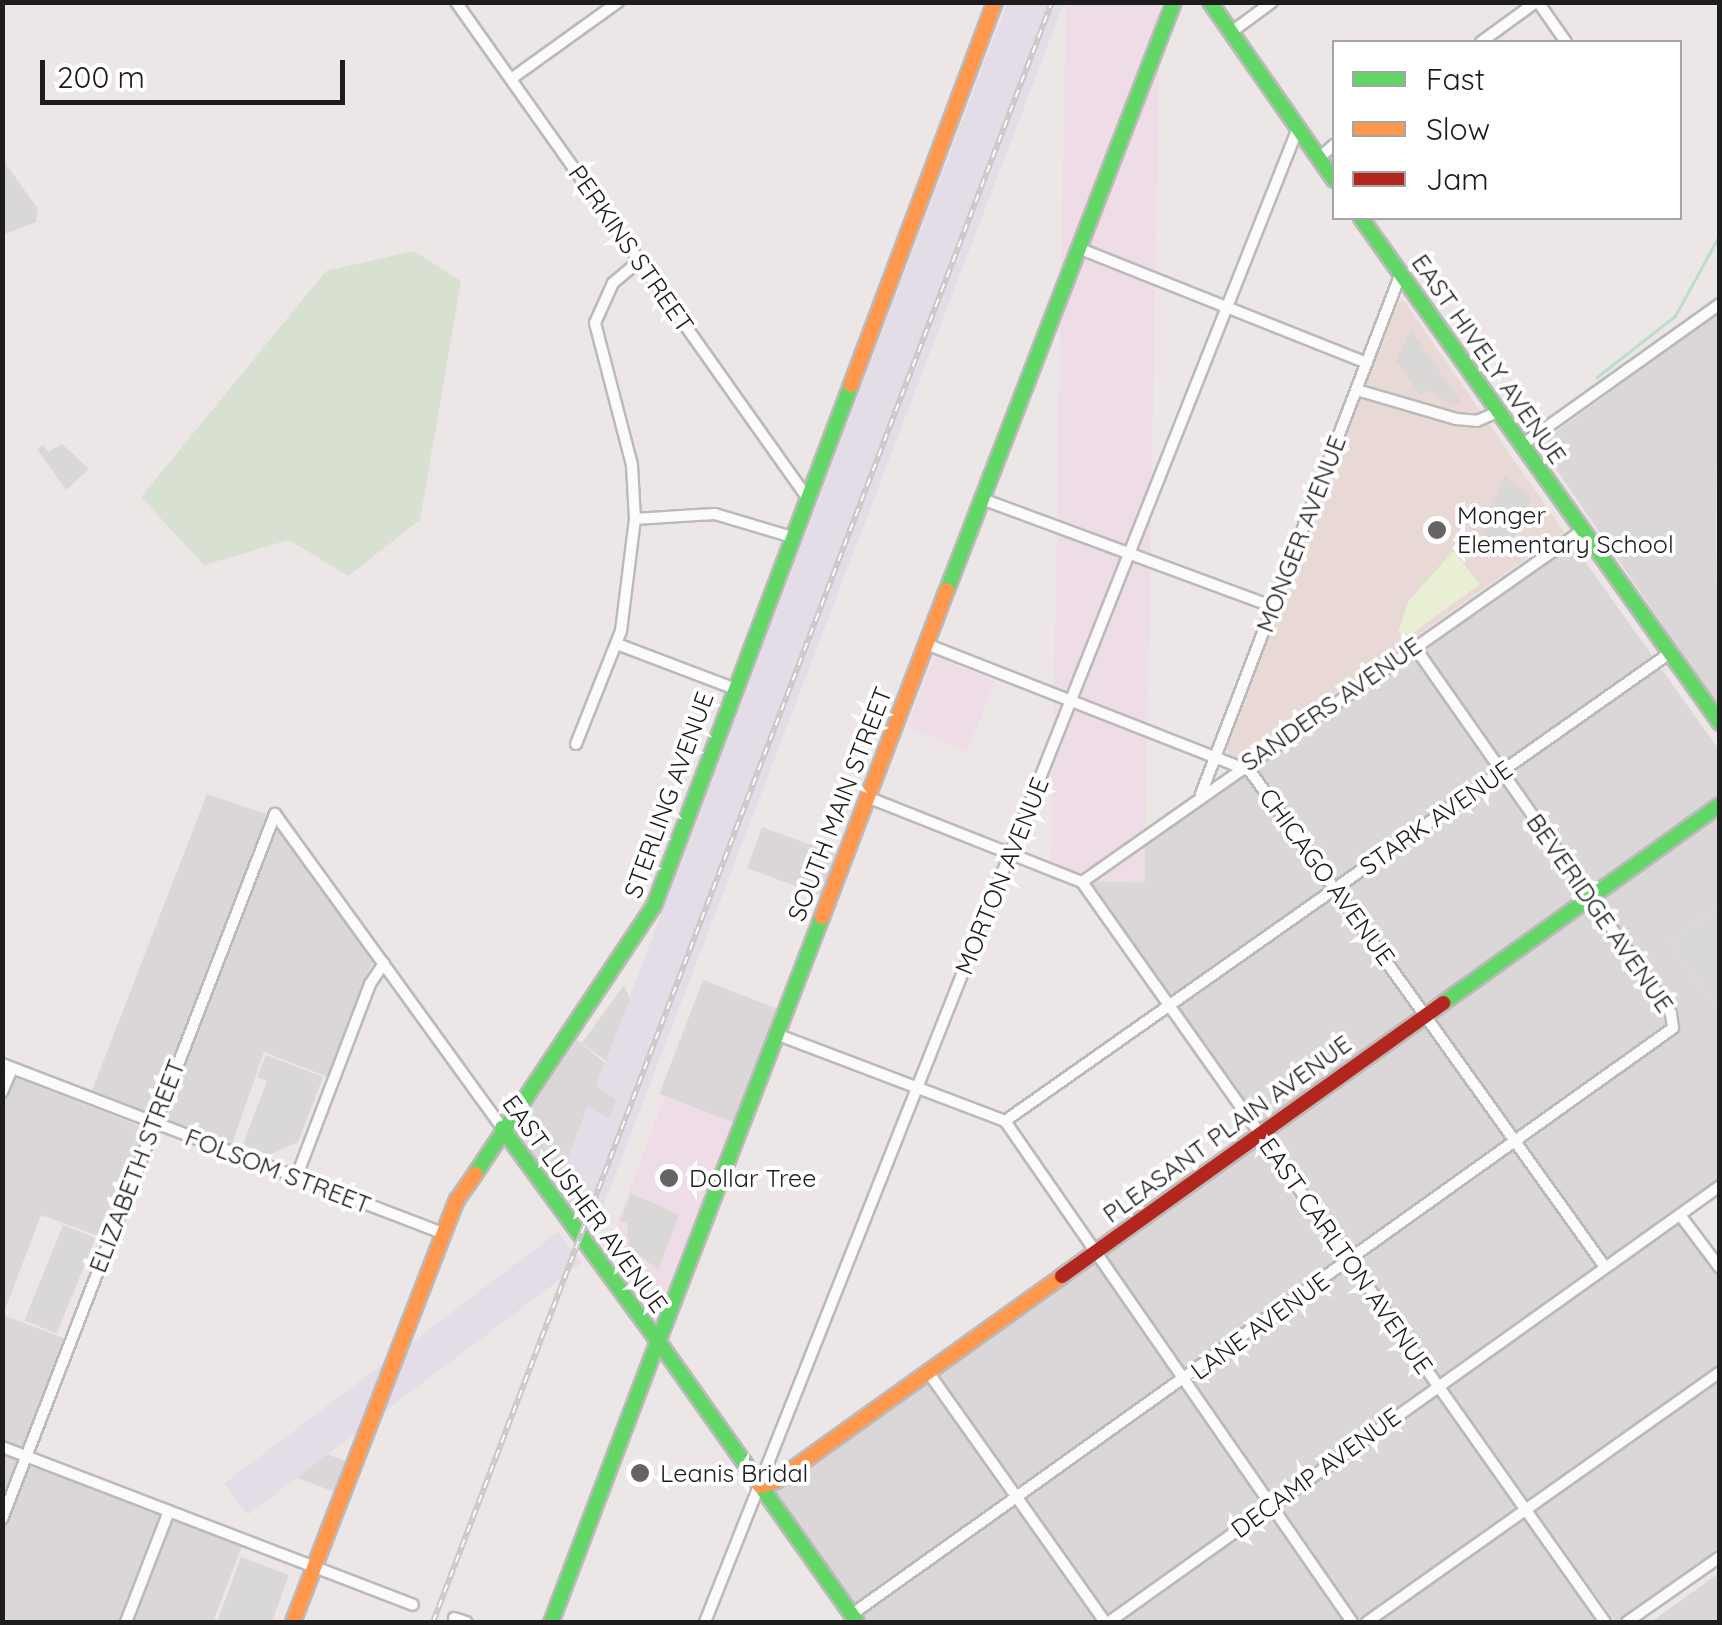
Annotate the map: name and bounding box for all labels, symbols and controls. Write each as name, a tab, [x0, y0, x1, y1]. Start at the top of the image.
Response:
scale bar	[45, 40, 350, 102]
legend	[1332, 40, 1682, 220]
text: 200 m	[57, 58, 145, 96]
text: Fast	[1426, 60, 1485, 98]
text: Slow	[1426, 110, 1490, 148]
street label: PERKINS STREET	[562, 160, 700, 338]
text: Jam	[1426, 160, 1489, 198]
street label: EAST HIVELY AVENUE	[1405, 248, 1573, 470]
street label: MONGER AVENUE	[1250, 431, 1352, 637]
place label: Monger Elementary School	[1457, 501, 1674, 560]
marker: Monger Elementary School	[1426, 519, 1448, 541]
street label: SANDERS AVENUE	[1235, 631, 1427, 777]
street label: SOUTH MAIN STREET	[781, 683, 899, 925]
street label: STERLING AVENUE	[618, 688, 720, 902]
street label: STARK AVENUE	[1354, 754, 1518, 882]
street label: MORTON AVENUE	[949, 773, 1055, 979]
street label: CHICAGO AVENUE	[1253, 783, 1401, 971]
street label: BEVERIDGE AVENUE	[1520, 808, 1680, 1018]
street label: PLEASANT PLAIN AVENUE	[1097, 1029, 1357, 1229]
street label: ELIZABETH STREET	[83, 1055, 191, 1277]
street label: EAST LUSHER AVENUE	[496, 1089, 674, 1319]
street label: FOLSOM STREET	[181, 1122, 375, 1220]
street label: EAST CARLTON AVENUE	[1253, 1132, 1439, 1380]
place label: Dollar Tree	[689, 1163, 816, 1193]
marker: Dollar Tree	[658, 1167, 680, 1189]
street label: LANE AVENUE	[1185, 1266, 1335, 1386]
street label: DECAMP AVENUE	[1225, 1401, 1407, 1545]
place label: Leanis Bridal	[660, 1458, 808, 1488]
marker: Leanis Bridal	[629, 1462, 651, 1484]

